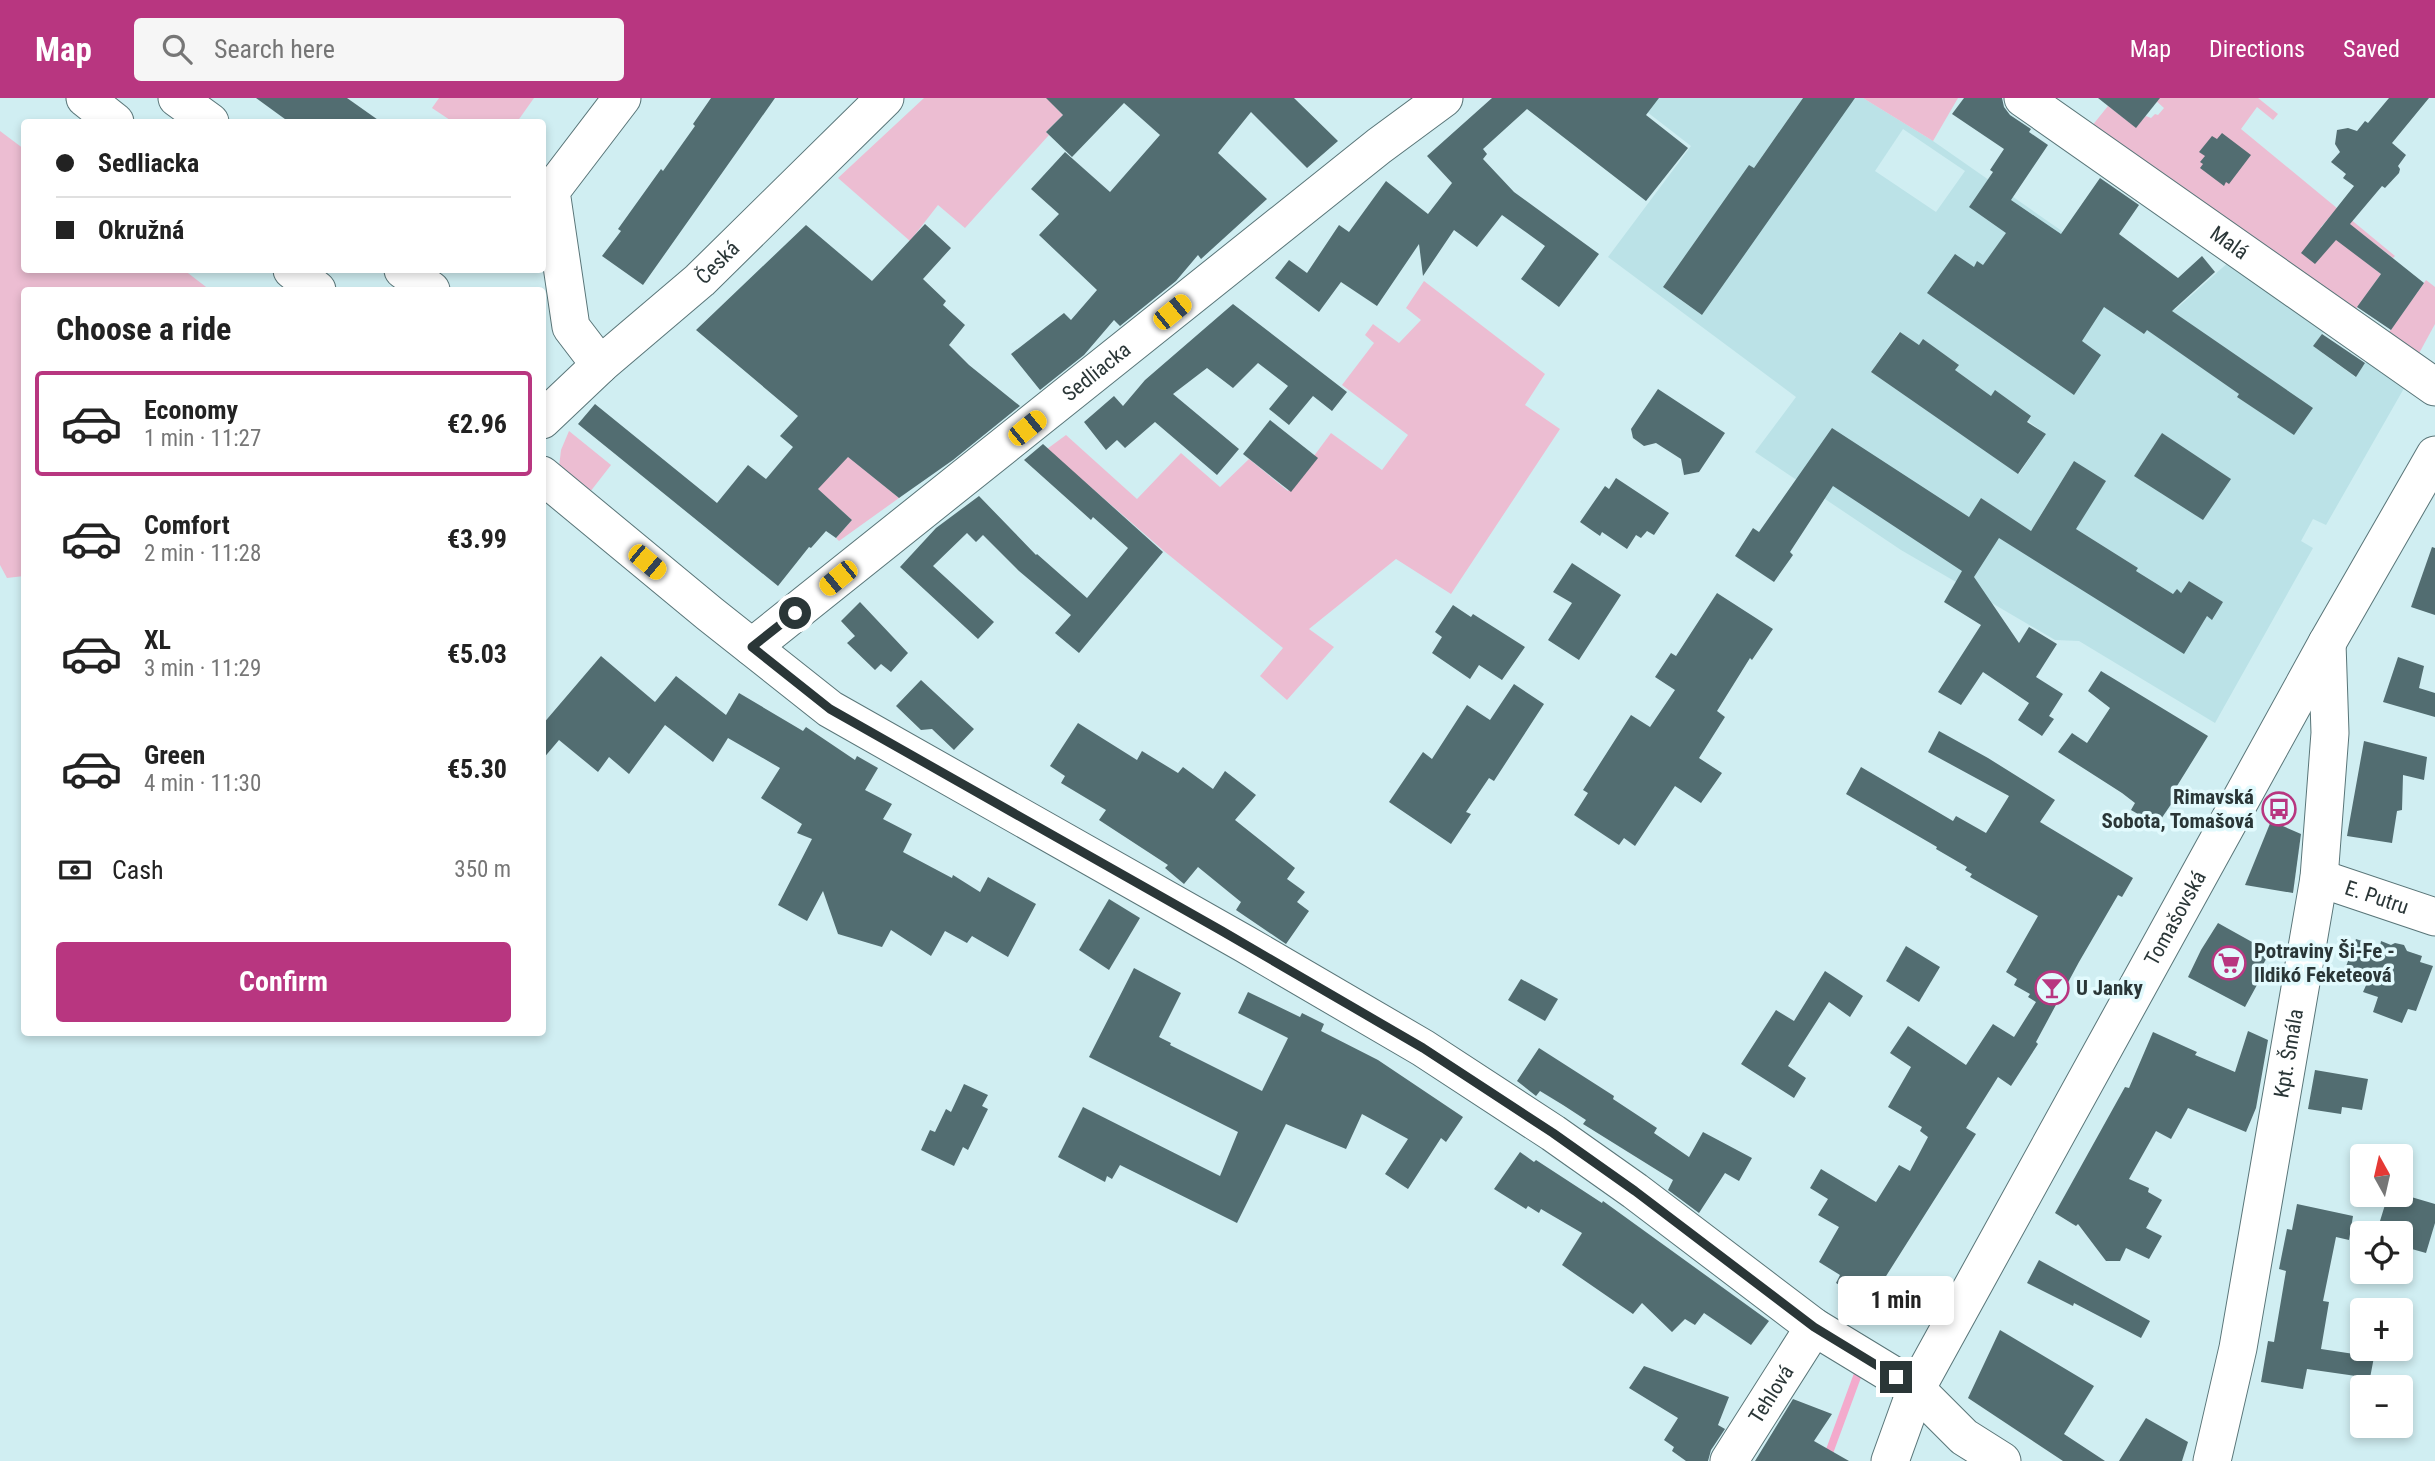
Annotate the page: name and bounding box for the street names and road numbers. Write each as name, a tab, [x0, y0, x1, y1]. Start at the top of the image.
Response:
street label: Malá	[2206, 221, 2253, 264]
street label: Česká	[691, 236, 744, 289]
street label: Sedliacka	[1058, 337, 1135, 406]
street label: Tomašovská	[2140, 867, 2211, 970]
street label: E. Putru	[2342, 876, 2412, 919]
street label: Kpt. Šmála	[2269, 1007, 2308, 1100]
street label: Tehlová	[1744, 1361, 1799, 1428]

